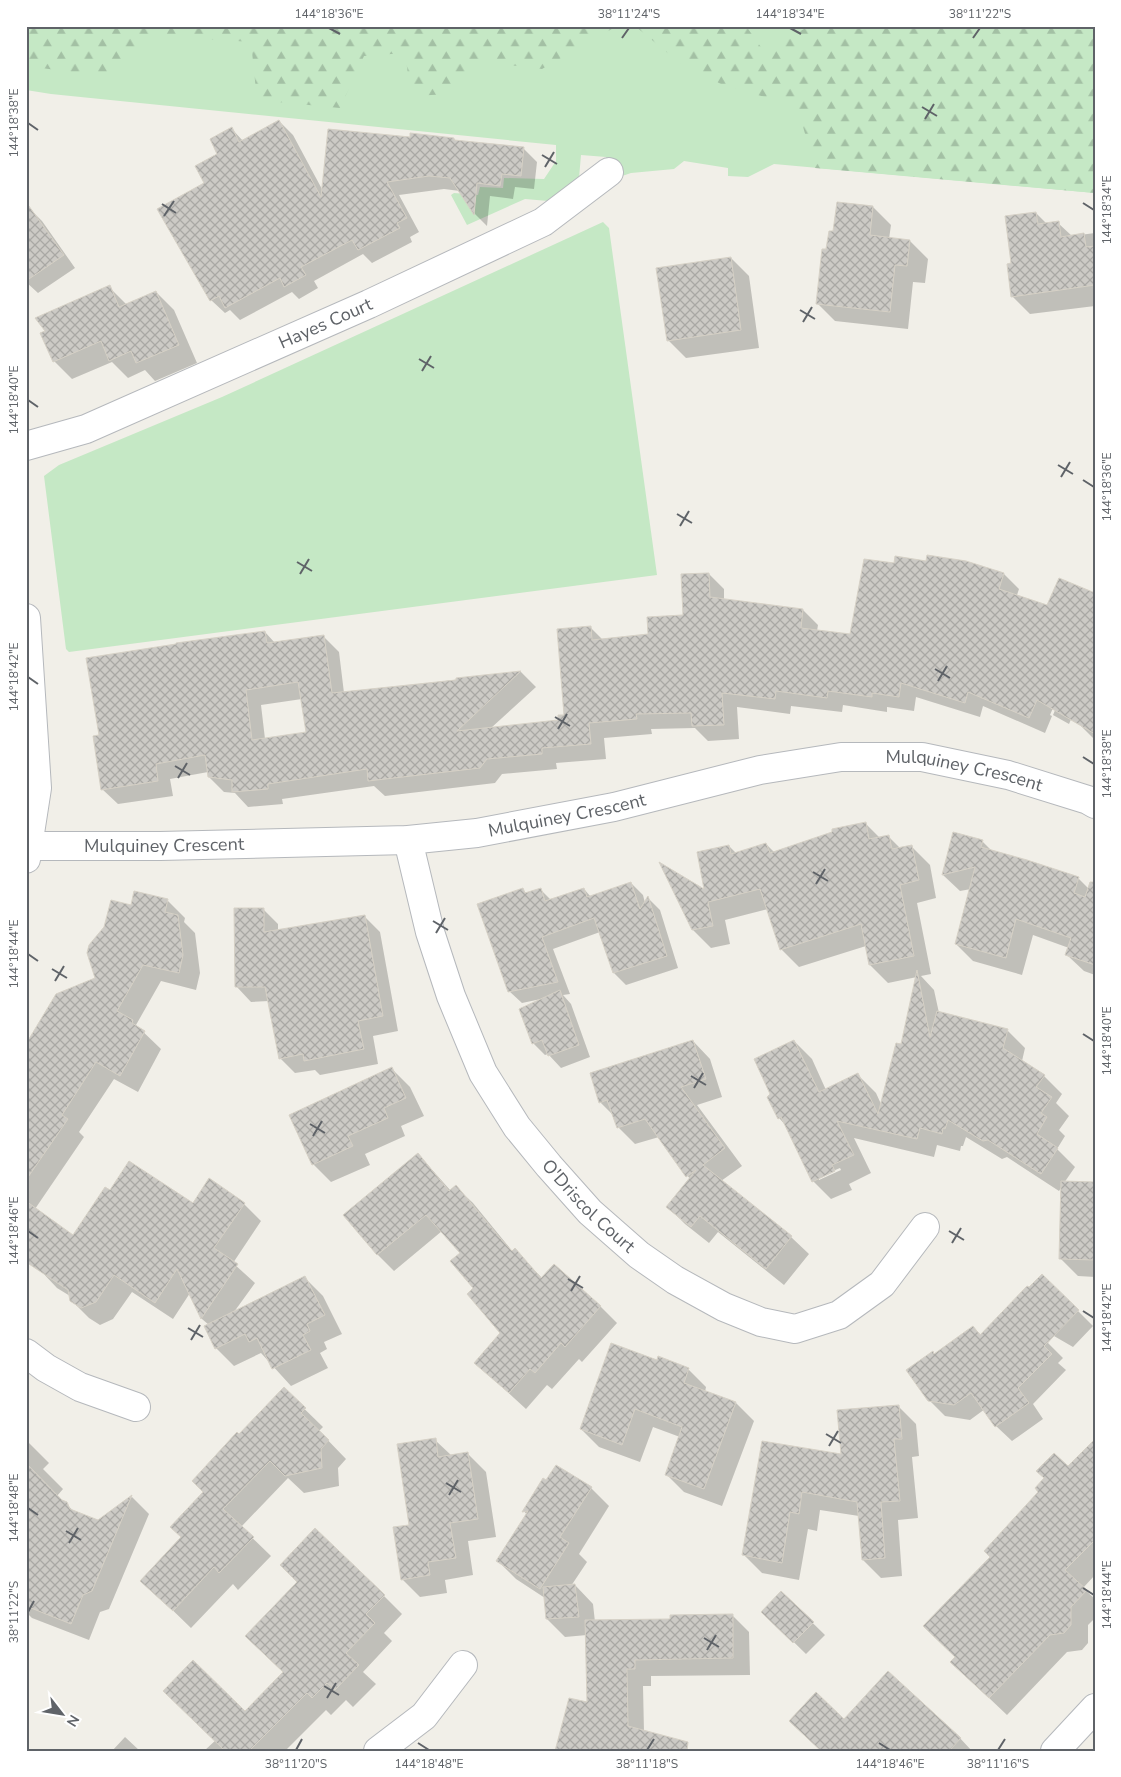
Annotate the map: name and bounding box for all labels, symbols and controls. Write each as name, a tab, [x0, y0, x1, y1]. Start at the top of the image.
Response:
text: 144°18'36"E	[294, 6, 364, 22]
text: 38°11'24"S	[598, 6, 660, 22]
text: 144°18'34"E	[755, 6, 825, 22]
text: 38°11'22"S	[949, 6, 1011, 22]
text: 144°18'38"E	[6, 88, 22, 158]
text: 144°18'34"E	[1099, 175, 1115, 245]
street label: Hayes Court	[275, 292, 377, 354]
text: 144°18'40"E	[6, 365, 22, 435]
text: 144°18'36"E	[1099, 452, 1115, 522]
text: 144°18'42"E	[6, 642, 22, 712]
text: 144°18'38"E	[1099, 729, 1115, 799]
street label: Mulquiney Crescent	[885, 745, 1046, 797]
street label: Mulquiney Crescent	[486, 787, 649, 843]
street label: Mulquiney Crescent	[84, 832, 245, 858]
text: 144°18'44"E	[6, 919, 22, 989]
text: 144°18'40"E	[1099, 1006, 1115, 1076]
street label: O'Driscol Court	[537, 1154, 641, 1259]
text: 144°18'46"E	[6, 1196, 22, 1266]
text: 144°18'42"E	[1099, 1283, 1115, 1353]
text: 144°18'48"E	[6, 1473, 22, 1543]
text: 144°18'44"E	[1099, 1560, 1115, 1630]
text: 38°11'22"S	[6, 1581, 22, 1643]
north arrow	[38, 1690, 88, 1740]
text: N	[62, 1711, 84, 1730]
text: 38°11'20"S	[265, 1756, 327, 1772]
text: 144°18'48"E	[394, 1756, 464, 1772]
text: 38°11'18"S	[616, 1756, 678, 1772]
text: 144°18'46"E	[855, 1756, 925, 1772]
text: 38°11'16"S	[967, 1756, 1029, 1772]

